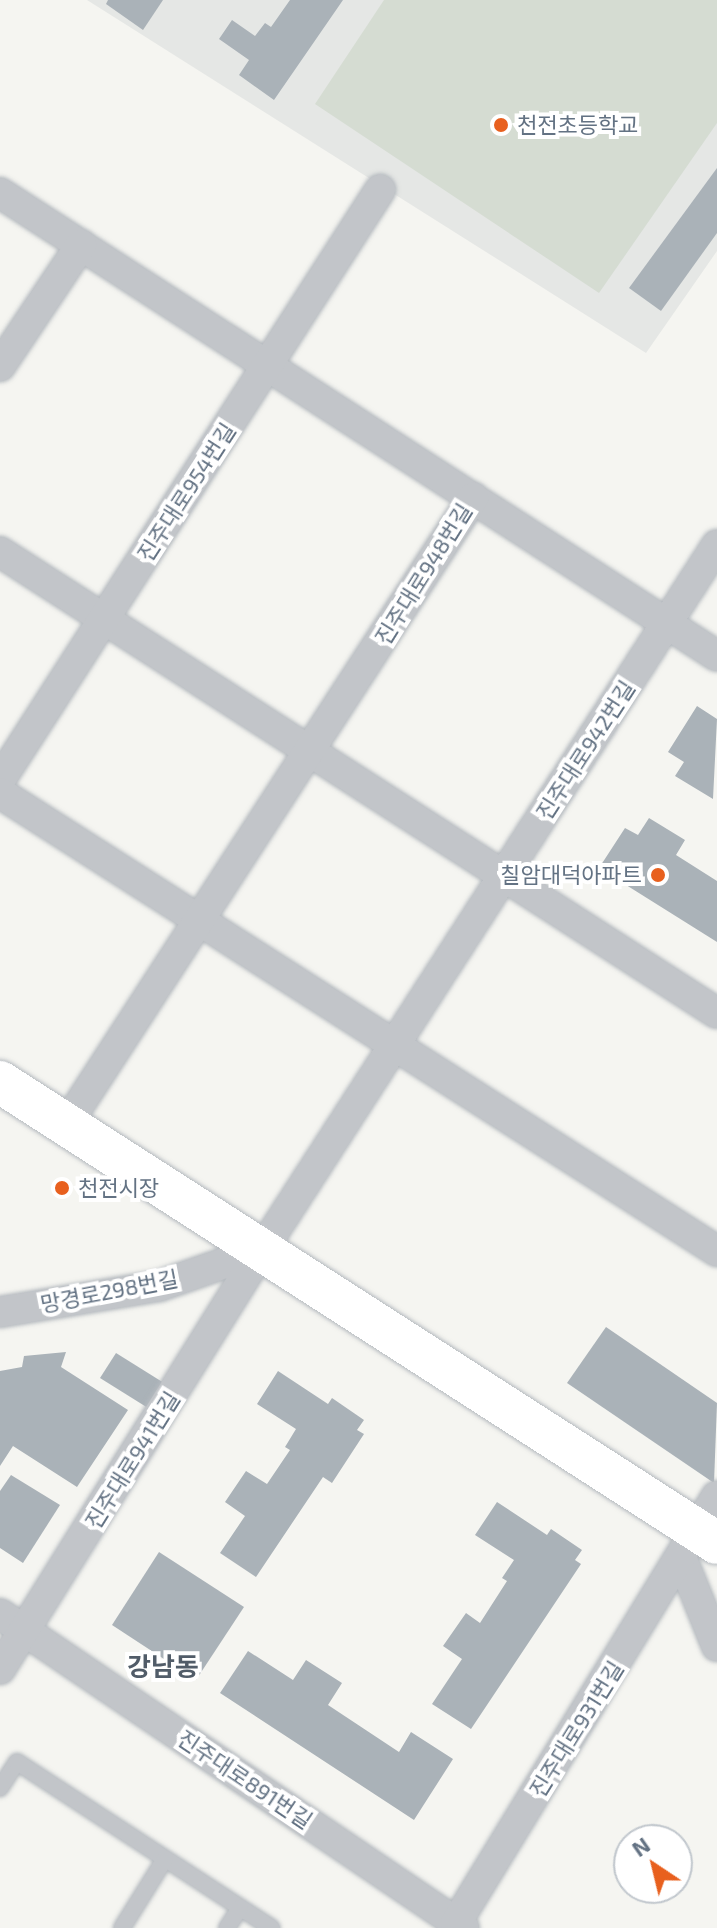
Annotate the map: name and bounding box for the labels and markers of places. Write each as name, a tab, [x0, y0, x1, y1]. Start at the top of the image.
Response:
place label: 천전초등학교	[517, 112, 638, 138]
marker: 천전초등학교	[492, 116, 510, 134]
place label: 칠암대덕아파트	[500, 862, 642, 888]
marker: 칠암대덕아파트	[649, 866, 667, 884]
place label: 천전시장	[78, 1175, 159, 1201]
marker: 천전시장	[53, 1179, 71, 1197]

